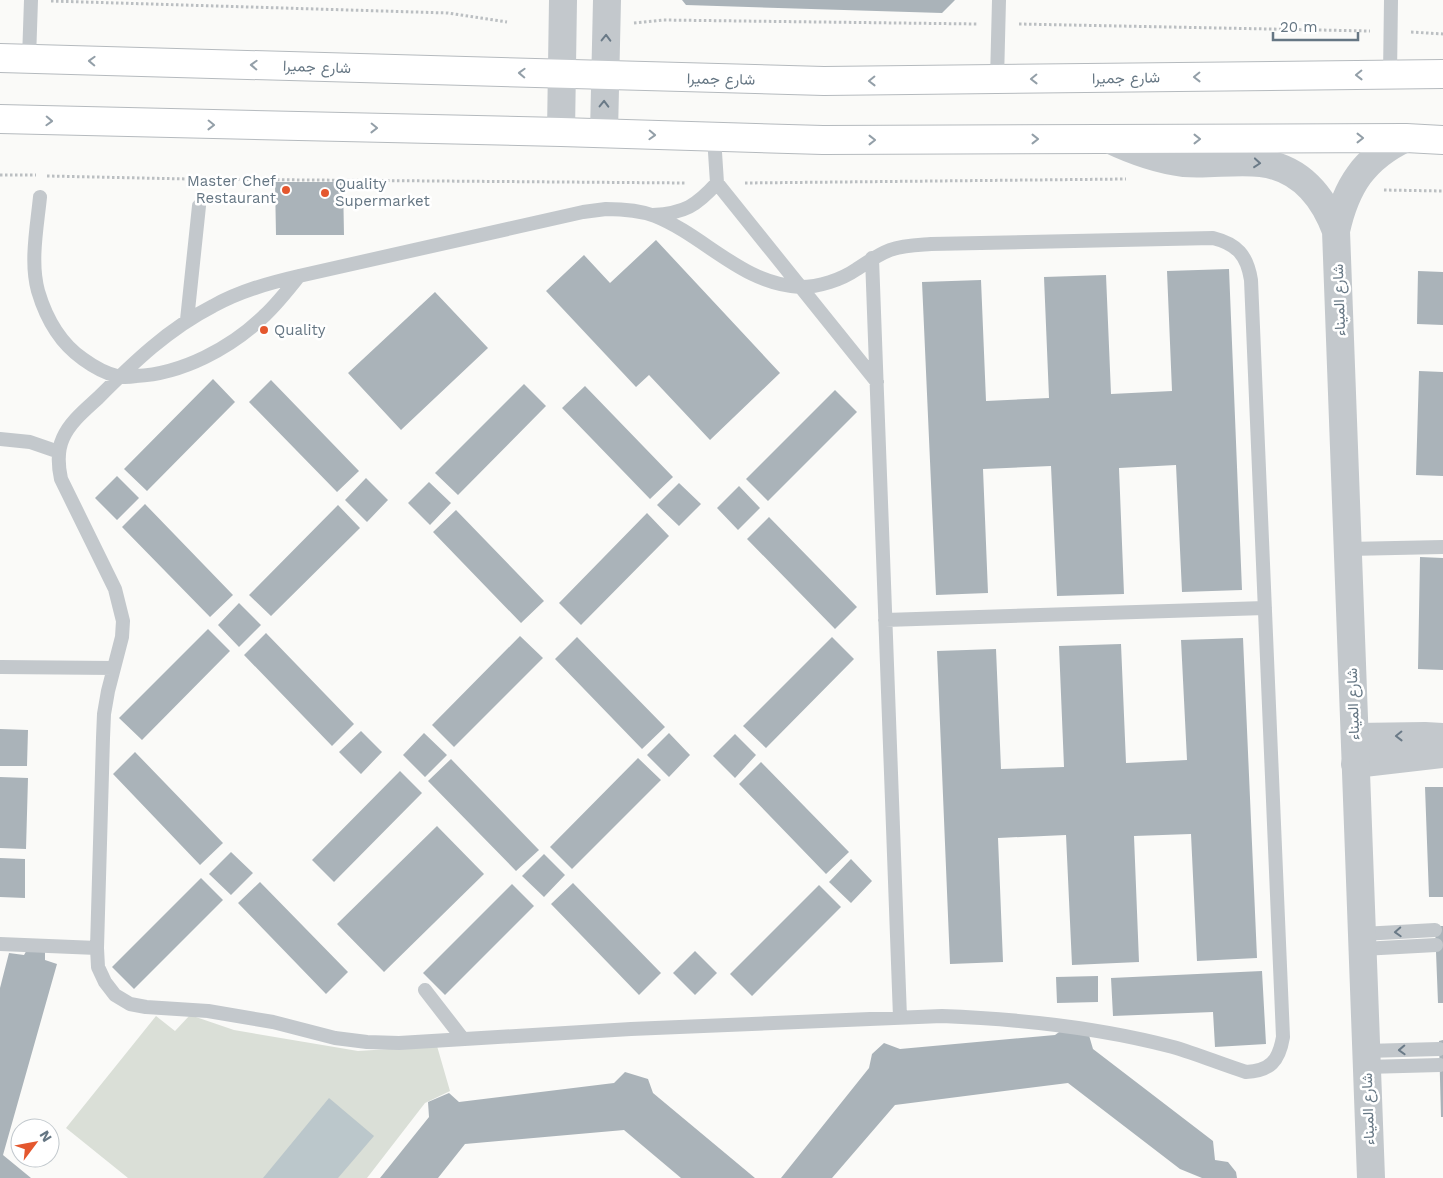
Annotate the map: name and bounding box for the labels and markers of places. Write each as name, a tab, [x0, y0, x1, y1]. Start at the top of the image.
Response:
place label: Master Chef Restaurant	[187, 172, 277, 207]
place label: Quality Supermarket	[335, 175, 431, 210]
marker: Master Chef Restaurant	[280, 184, 292, 196]
marker: Quality Supermarket	[319, 187, 331, 199]
place label: Quality	[274, 321, 326, 339]
marker: Quality	[258, 324, 270, 336]

